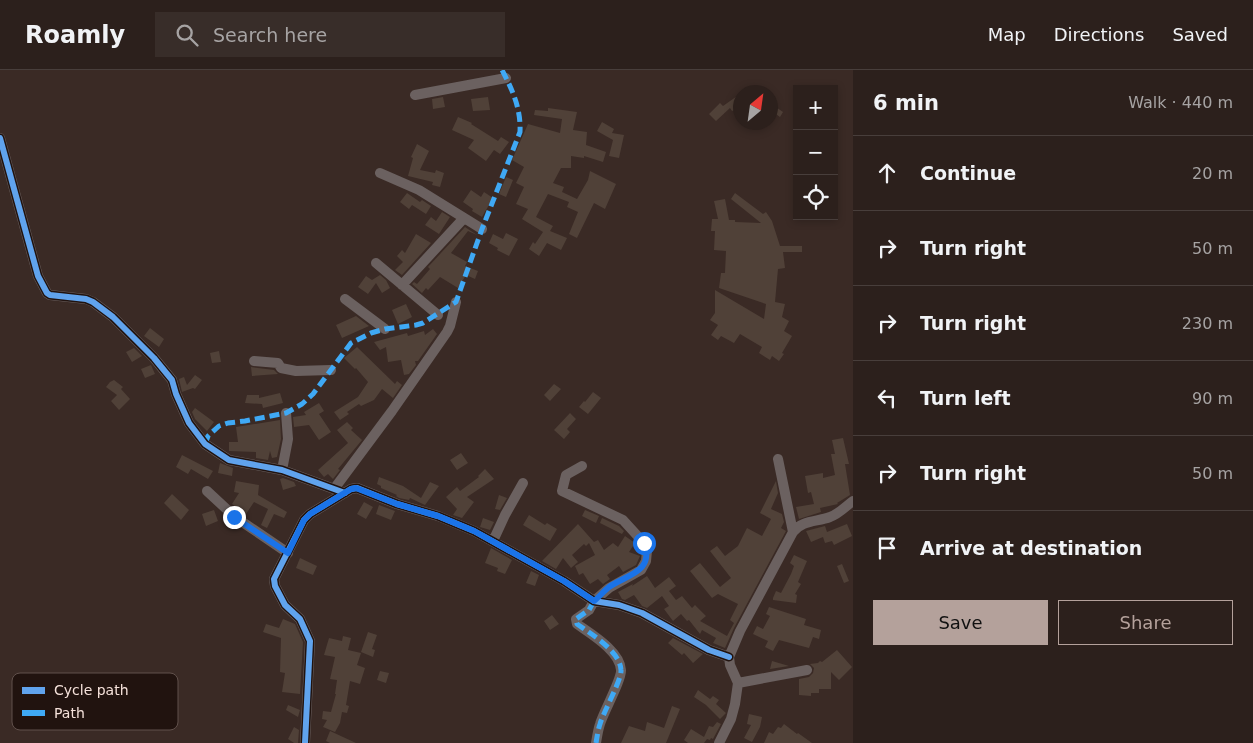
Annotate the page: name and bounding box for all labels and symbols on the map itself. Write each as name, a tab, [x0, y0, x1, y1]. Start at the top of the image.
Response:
north arrow	[733, 85, 778, 130]
route end	[223, 506, 246, 529]
route start	[633, 532, 656, 555]
legend	[12, 673, 178, 730]
text: Cycle path	[54, 682, 129, 698]
text: Path	[54, 705, 85, 721]

